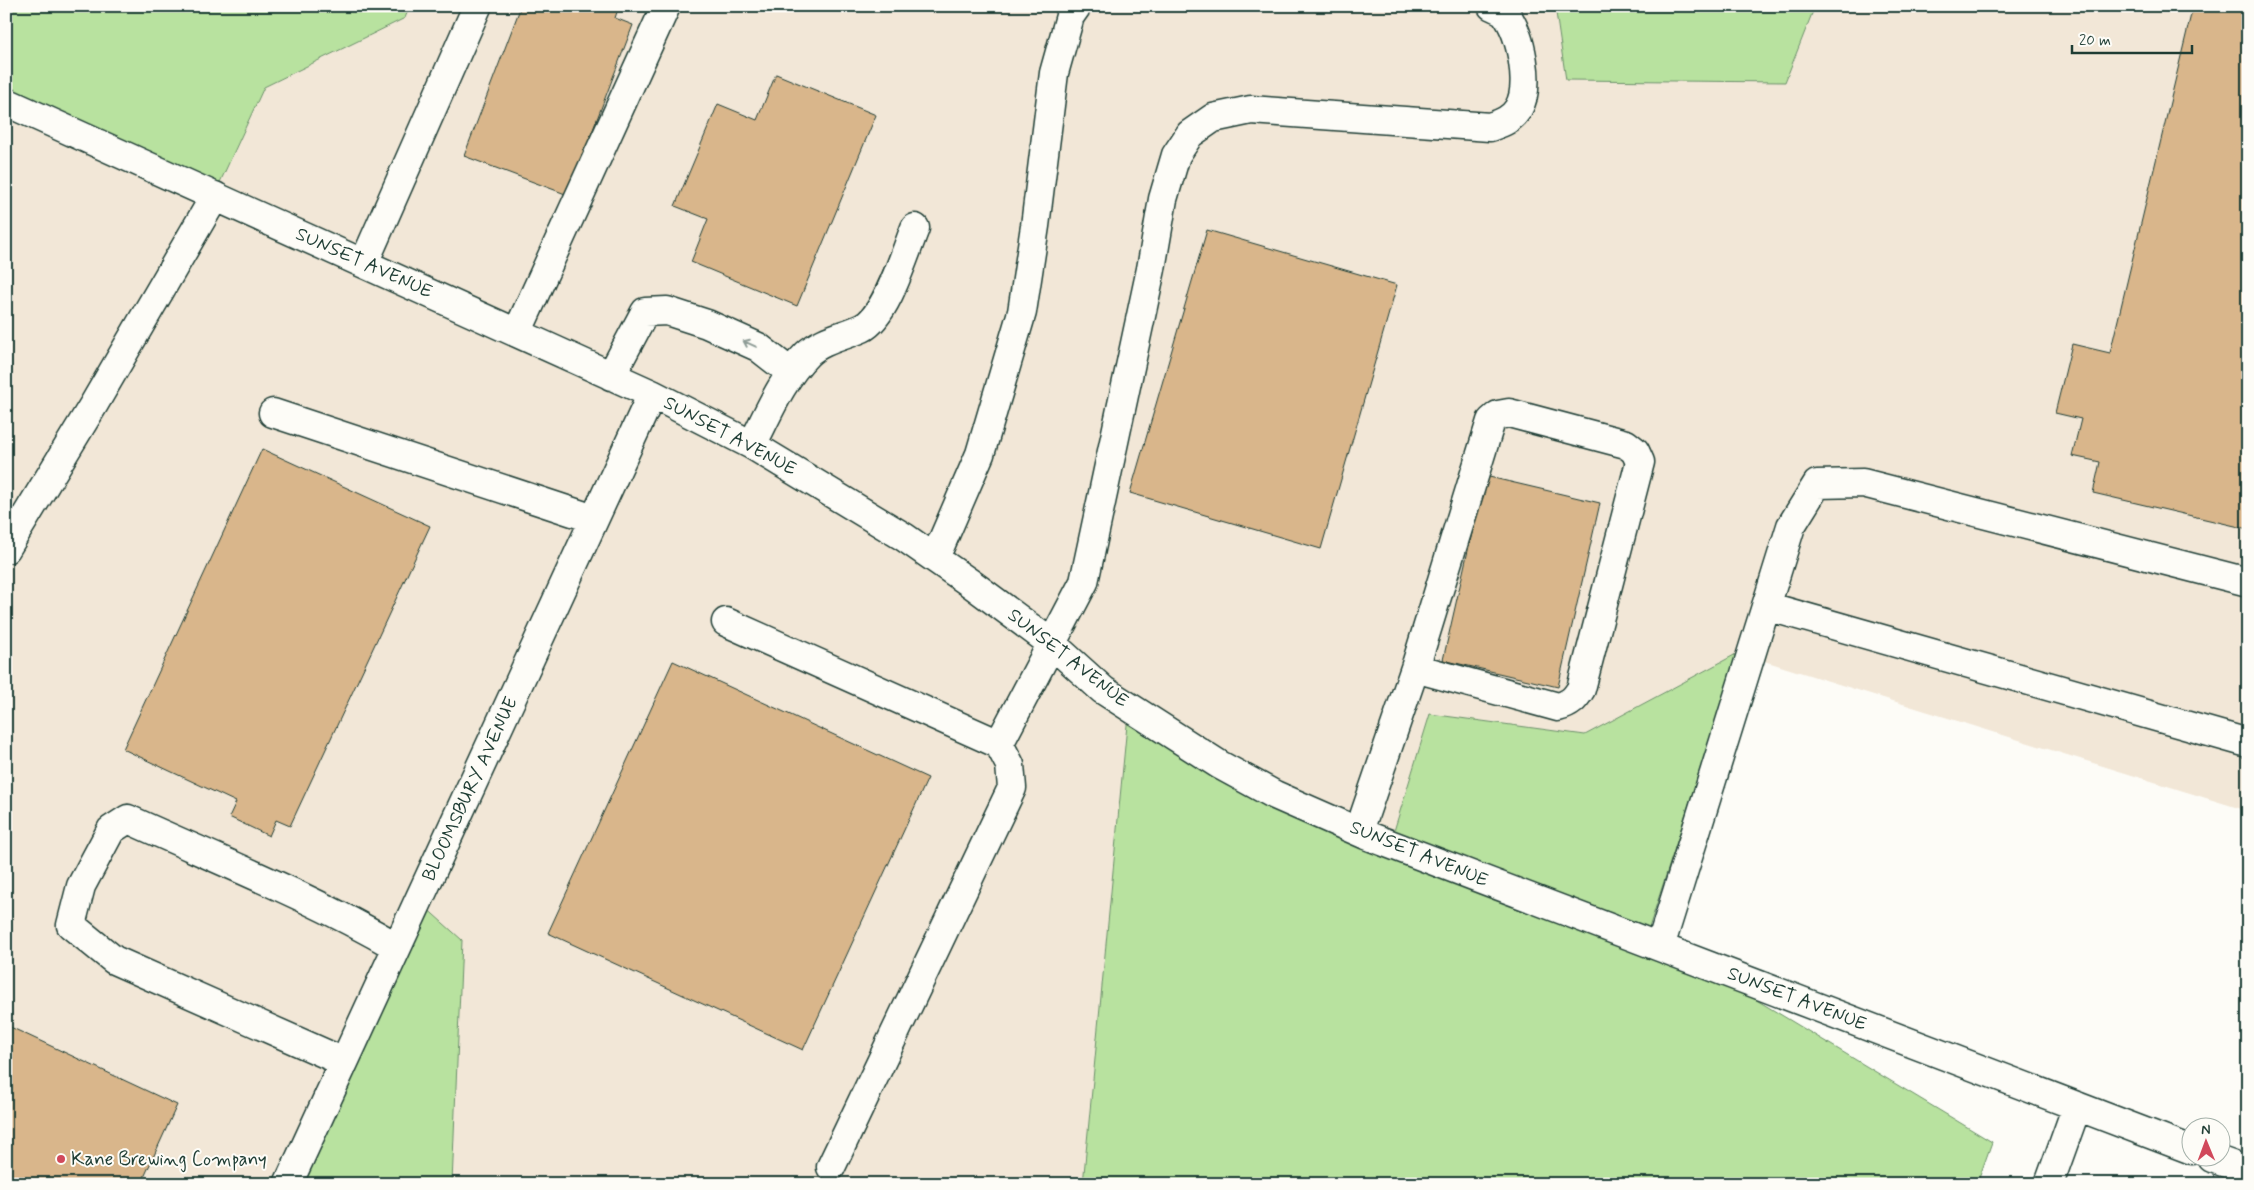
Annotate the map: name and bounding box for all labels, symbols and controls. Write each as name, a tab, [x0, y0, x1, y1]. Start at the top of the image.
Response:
scale bar	[2072, 22, 2192, 54]
text: 20 m	[2079, 31, 2111, 51]
street label: SUNSET AVENUE	[292, 222, 436, 304]
one-way arrow	[743, 338, 758, 348]
street label: SUNSET AVENUE	[659, 390, 801, 482]
street label: SUNSET AVENUE	[1002, 603, 1134, 713]
street label: BLOOMSBURY AVENUE	[416, 693, 524, 885]
street label: SUNSET AVENUE	[1346, 815, 1492, 893]
street label: SUNSET AVENUE	[1724, 961, 1870, 1037]
north arrow	[2182, 1118, 2232, 1168]
text: N	[2201, 1121, 2211, 1139]
place label: Kane Brewing Company	[71, 1147, 267, 1173]
marker: Kane Brewing Company	[55, 1153, 67, 1165]

